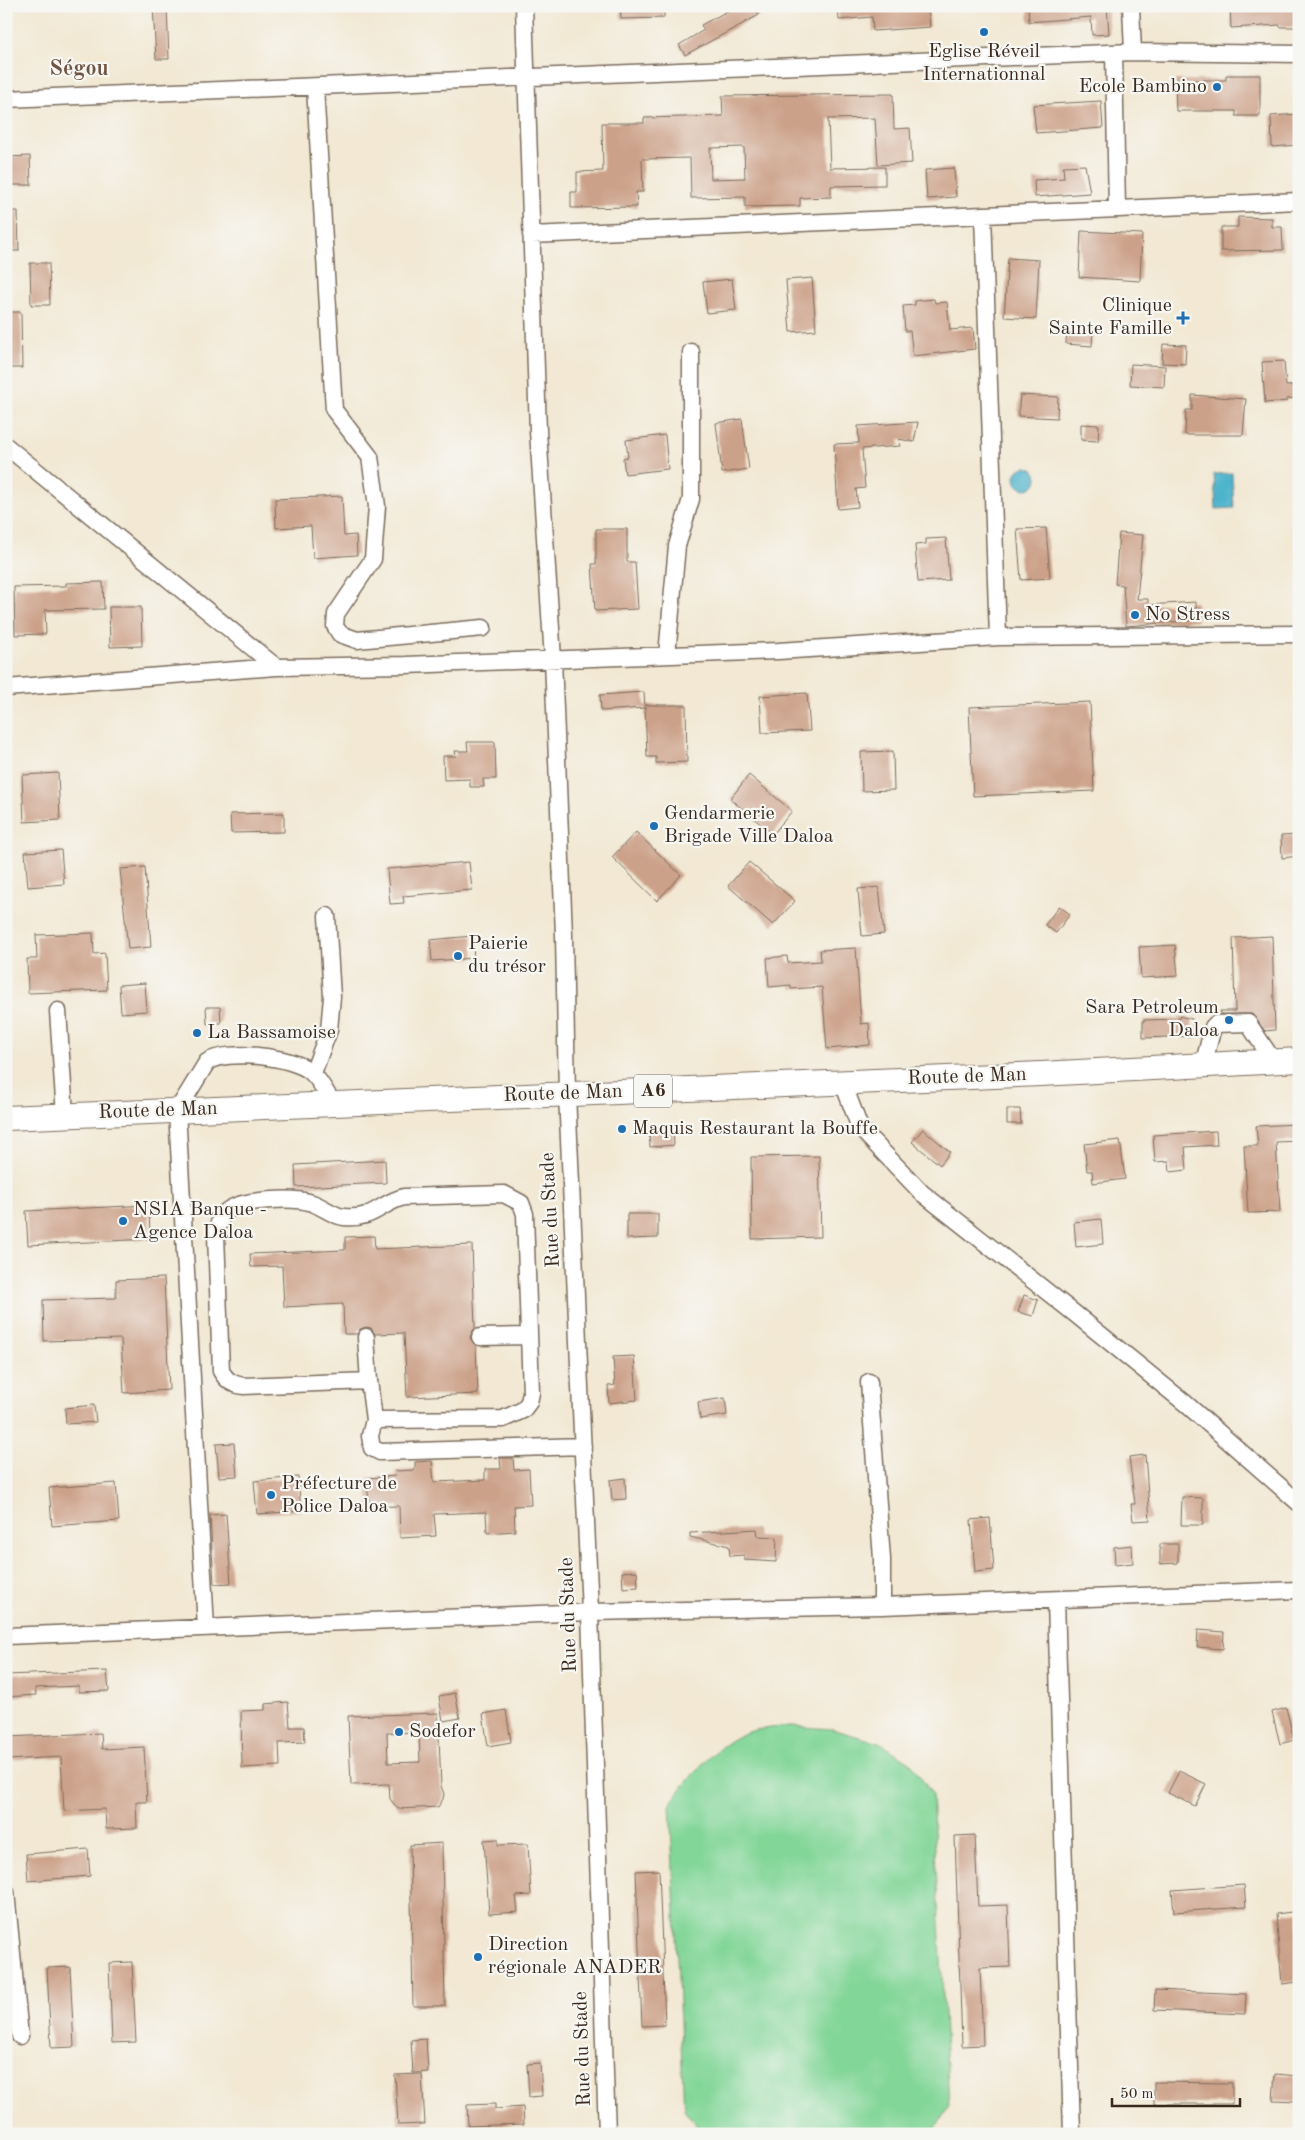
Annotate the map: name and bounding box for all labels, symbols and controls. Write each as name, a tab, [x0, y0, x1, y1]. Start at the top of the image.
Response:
marker: Eglise Réveil Internationnal	[978, 26, 990, 38]
place label: Eglise Réveil Internationnal	[923, 42, 1045, 85]
district label: Ségou	[49, 58, 109, 80]
place label: Ecole Bambino	[1078, 77, 1207, 97]
marker: Ecole Bambino	[1211, 81, 1223, 93]
place label: Clinique Sainte Famille	[1048, 296, 1172, 339]
marker: Clinique Sainte Famille	[1176, 311, 1190, 325]
place label: No Stress	[1145, 605, 1230, 625]
marker: No Stress	[1129, 609, 1141, 621]
place label: Gendarmerie Brigade Ville Daloa	[664, 804, 834, 847]
marker: Gendarmerie Brigade Ville Daloa	[648, 820, 660, 832]
place label: Paierie du trésor	[468, 934, 546, 977]
marker: Paierie du trésor	[452, 950, 464, 962]
place label: Sara Petroleum Daloa	[1085, 998, 1219, 1041]
marker: Sara Petroleum Daloa	[1223, 1014, 1235, 1026]
place label: La Bassamoise	[207, 1023, 336, 1043]
marker: La Bassamoise	[191, 1027, 203, 1039]
street label: Route de Man	[907, 1065, 1027, 1089]
road number: A6	[634, 1074, 672, 1108]
street label: Route de Man	[503, 1082, 623, 1106]
street label: Route de Man	[98, 1099, 218, 1123]
place label: Maquis Restaurant la Bouffe	[632, 1119, 878, 1139]
marker: Maquis Restaurant la Bouffe	[616, 1123, 628, 1135]
street label: Rue du Stade	[538, 1152, 564, 1268]
place label: NSIA Banque - Agence Daloa	[133, 1200, 267, 1243]
marker: NSIA Banque - Agence Daloa	[117, 1215, 129, 1227]
place label: Préfecture de Police Daloa	[281, 1474, 397, 1517]
marker: Préfecture de Police Daloa	[265, 1489, 277, 1501]
street label: Rue du Stade	[557, 1557, 581, 1673]
place label: Sodefor	[409, 1722, 476, 1742]
marker: Sodefor	[393, 1726, 405, 1738]
place label: Direction régionale ANADER	[488, 1935, 661, 1978]
marker: Direction régionale ANADER	[472, 1951, 484, 1963]
street label: Rue du Stade	[571, 1991, 595, 2107]
scale bar	[1112, 2075, 1240, 2107]
text: 50 m	[1120, 2087, 1154, 2102]

